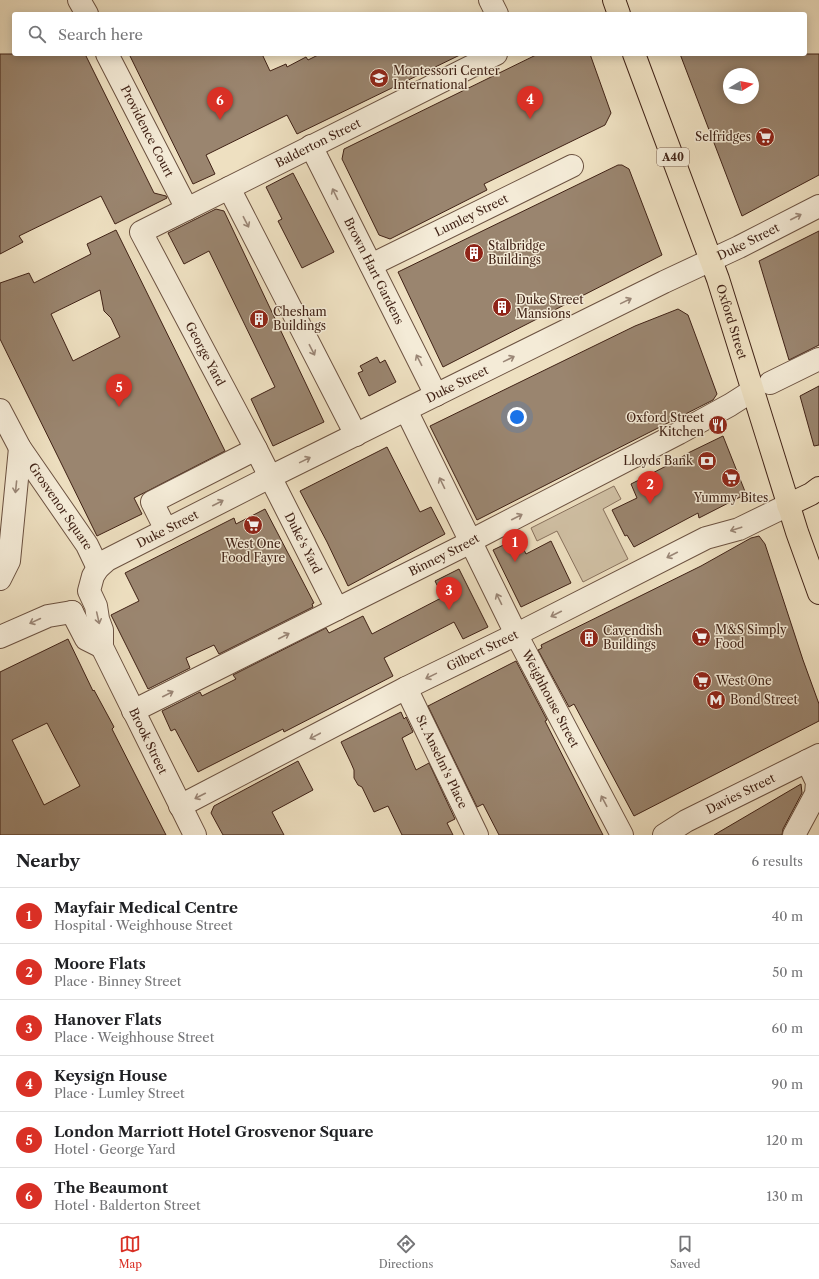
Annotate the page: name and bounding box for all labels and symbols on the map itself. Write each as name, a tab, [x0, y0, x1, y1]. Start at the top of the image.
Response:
place label: Montessori Center International	[393, 63, 500, 92]
school or university icon: Montessori Center International	[368, 67, 390, 89]
north arrow	[723, 68, 759, 104]
street label: Providence Court	[117, 83, 178, 180]
pin: 4	[517, 86, 543, 119]
pin: 6	[207, 87, 233, 120]
street label: Balderton Street	[273, 115, 364, 171]
supermarket icon: Selfridges	[754, 126, 776, 148]
place label: Selfridges	[695, 129, 751, 144]
road number: A40	[657, 148, 689, 166]
one-way arrow	[331, 189, 338, 201]
street label: Lumley Street	[432, 190, 511, 239]
one-way arrow	[790, 213, 802, 221]
street label: Brown Hart Gardens	[341, 215, 407, 327]
one-way arrow	[243, 216, 251, 228]
street label: Duke Street	[715, 219, 782, 263]
place label: Stalbridge Buildings	[488, 238, 546, 267]
building icon: Stalbridge Buildings	[463, 242, 485, 264]
street label: Oxford Street	[713, 282, 751, 362]
place label: Duke Street Mansions	[516, 292, 584, 321]
building icon: Duke Street Mansions	[491, 296, 513, 318]
one-way arrow	[619, 297, 631, 304]
place label: Chesham Buildings	[273, 304, 327, 333]
building icon: Chesham Buildings	[248, 308, 270, 330]
street label: George Yard	[182, 319, 229, 389]
one-way arrow	[309, 344, 317, 356]
one-way arrow	[415, 355, 422, 367]
one-way arrow	[503, 355, 515, 362]
street label: Duke Street	[423, 362, 491, 406]
pin: 5	[106, 374, 132, 407]
your location	[507, 407, 527, 427]
place label: Oxford Street Kitchen	[626, 410, 705, 439]
restaurant icon: Oxford Street Kitchen	[707, 414, 729, 436]
bank icon: Lloyds Bank	[696, 450, 718, 472]
place label: Lloyds Bank	[623, 453, 694, 468]
one-way arrow	[298, 456, 310, 463]
street label: Grosvenor Square	[25, 460, 96, 552]
supermarket icon: Yummy Bites	[720, 467, 742, 489]
pin: 2	[637, 471, 663, 504]
one-way arrow	[437, 477, 445, 489]
one-way arrow	[12, 480, 20, 493]
place label: Yummy Bites	[693, 490, 768, 505]
one-way arrow	[212, 499, 224, 506]
street label: Duke Street	[134, 506, 201, 551]
street label: Duke's Yard	[282, 510, 326, 576]
one-way arrow	[511, 513, 523, 520]
supermarket icon: West One Food Fayre	[242, 514, 264, 536]
one-way arrow	[731, 526, 743, 534]
pin: 1	[502, 529, 528, 562]
street label: Binney Street	[406, 530, 482, 579]
place label: West One Food Fayre	[221, 536, 285, 565]
one-way arrow	[666, 552, 678, 560]
pin: 3	[436, 577, 462, 610]
one-way arrow	[495, 594, 502, 606]
one-way arrow	[95, 611, 103, 624]
one-way arrow	[550, 611, 562, 619]
one-way arrow	[29, 618, 41, 625]
place label: M&S Simply Food	[715, 622, 787, 651]
place label: Cavendish Buildings	[603, 623, 663, 652]
street label: Gilbert Street	[444, 626, 521, 674]
supermarket icon: M&S Simply Food	[690, 626, 712, 648]
building icon: Cavendish Buildings	[578, 627, 600, 649]
one-way arrow	[278, 632, 290, 639]
street label: Weighhouse Street	[518, 647, 583, 751]
supermarket icon: West One	[691, 670, 713, 692]
one-way arrow	[425, 673, 437, 680]
place label: West One	[715, 673, 772, 688]
metro station icon: Bond Street	[705, 689, 727, 711]
one-way arrow	[162, 690, 174, 697]
place label: Bond Street	[730, 692, 799, 707]
street label: Brook Street	[126, 705, 171, 777]
street label: St. Anselm's Place	[413, 712, 471, 811]
one-way arrow	[310, 733, 322, 740]
street label: Davies Street	[703, 770, 778, 817]
one-way arrow	[194, 793, 206, 800]
one-way arrow	[599, 795, 607, 807]

